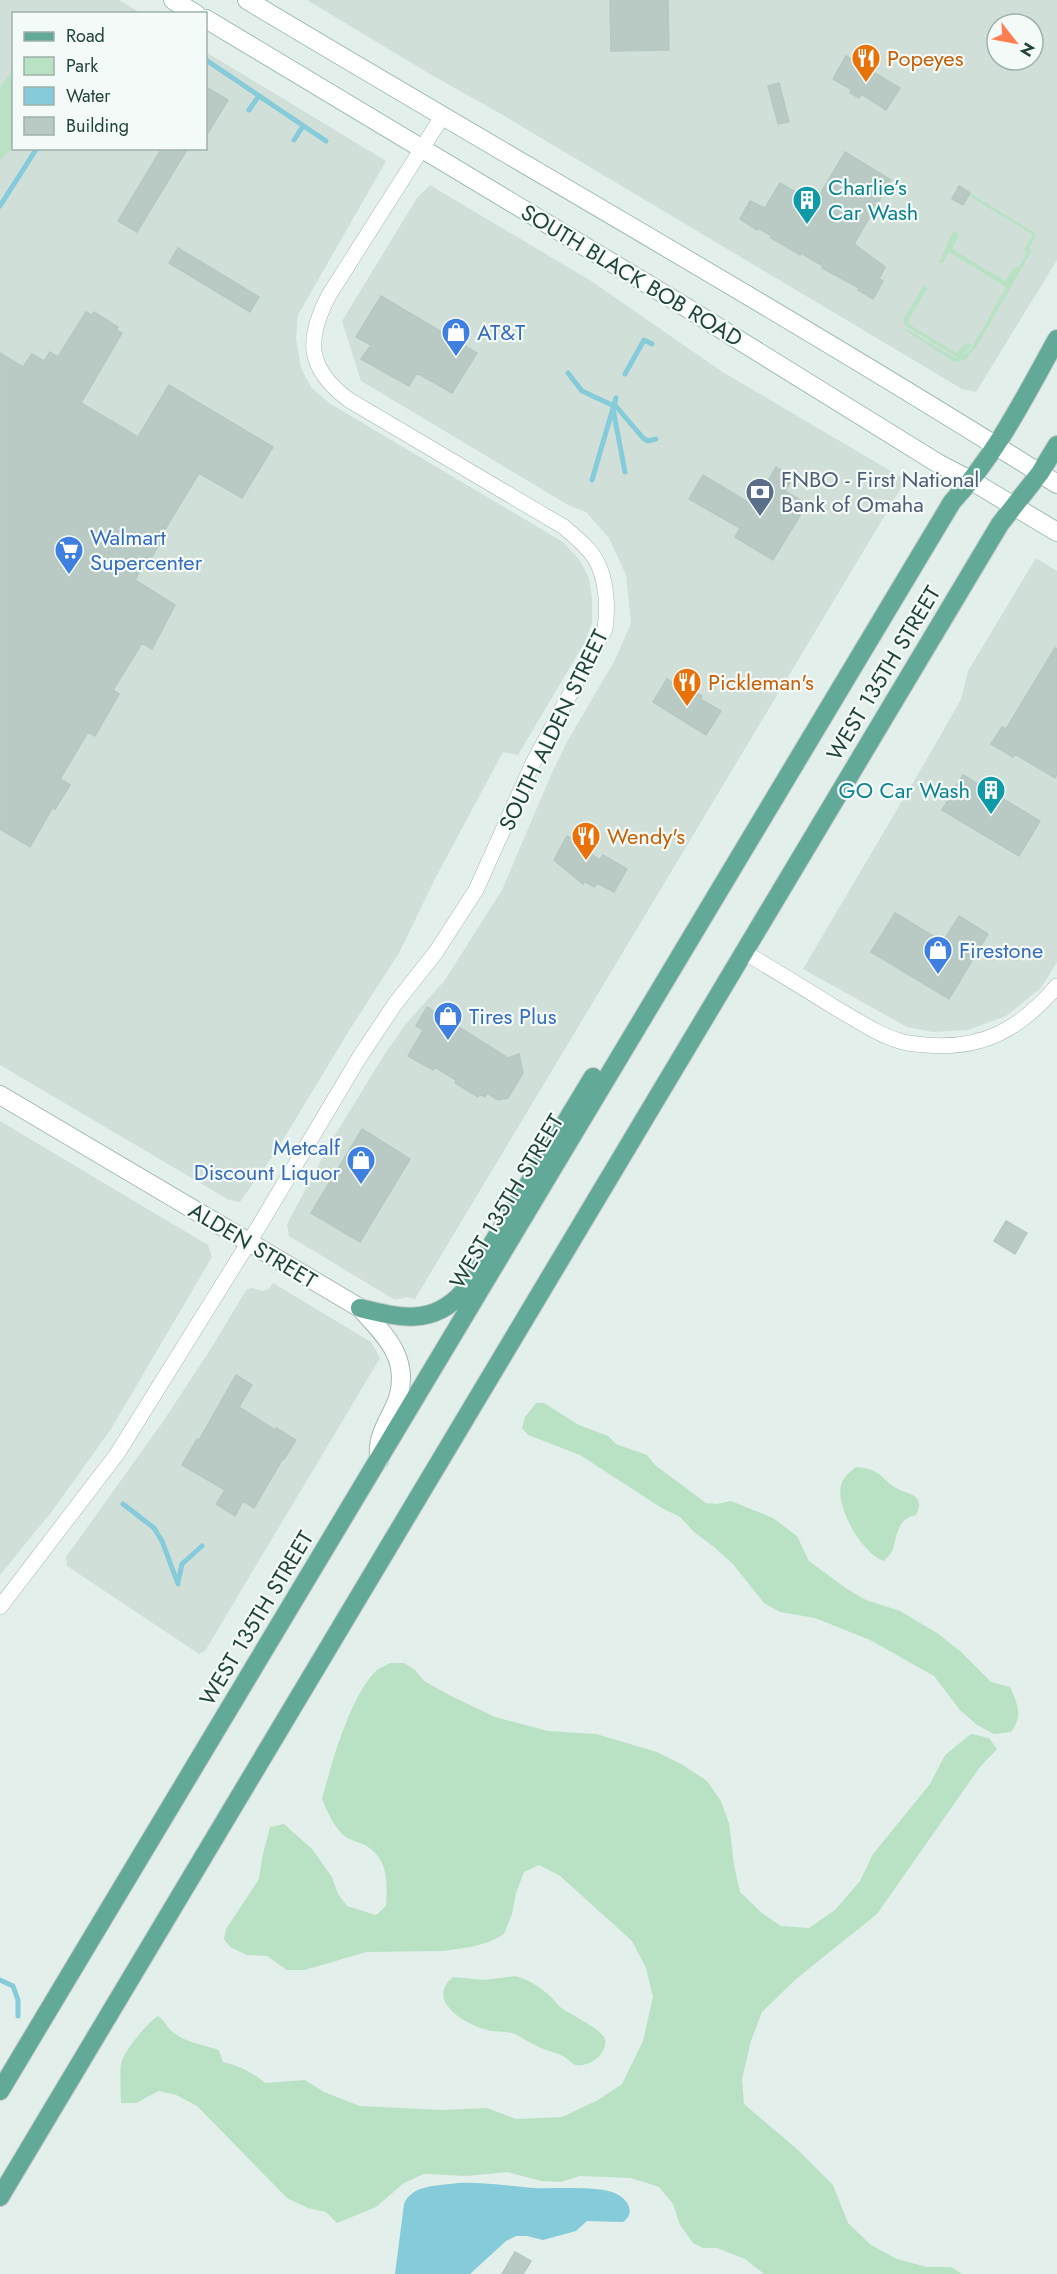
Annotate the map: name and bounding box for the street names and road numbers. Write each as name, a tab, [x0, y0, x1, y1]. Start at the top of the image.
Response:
street label: SOUTH BLACK BOB ROAD	[515, 196, 749, 354]
street label: WEST 135TH STREET	[818, 579, 948, 766]
street label: SOUTH ALDEN STREET	[490, 623, 616, 836]
street label: WEST 135TH STREET	[441, 1107, 571, 1294]
street label: ALDEN STREET	[183, 1194, 324, 1296]
street label: WEST 135TH STREET	[191, 1524, 321, 1711]

